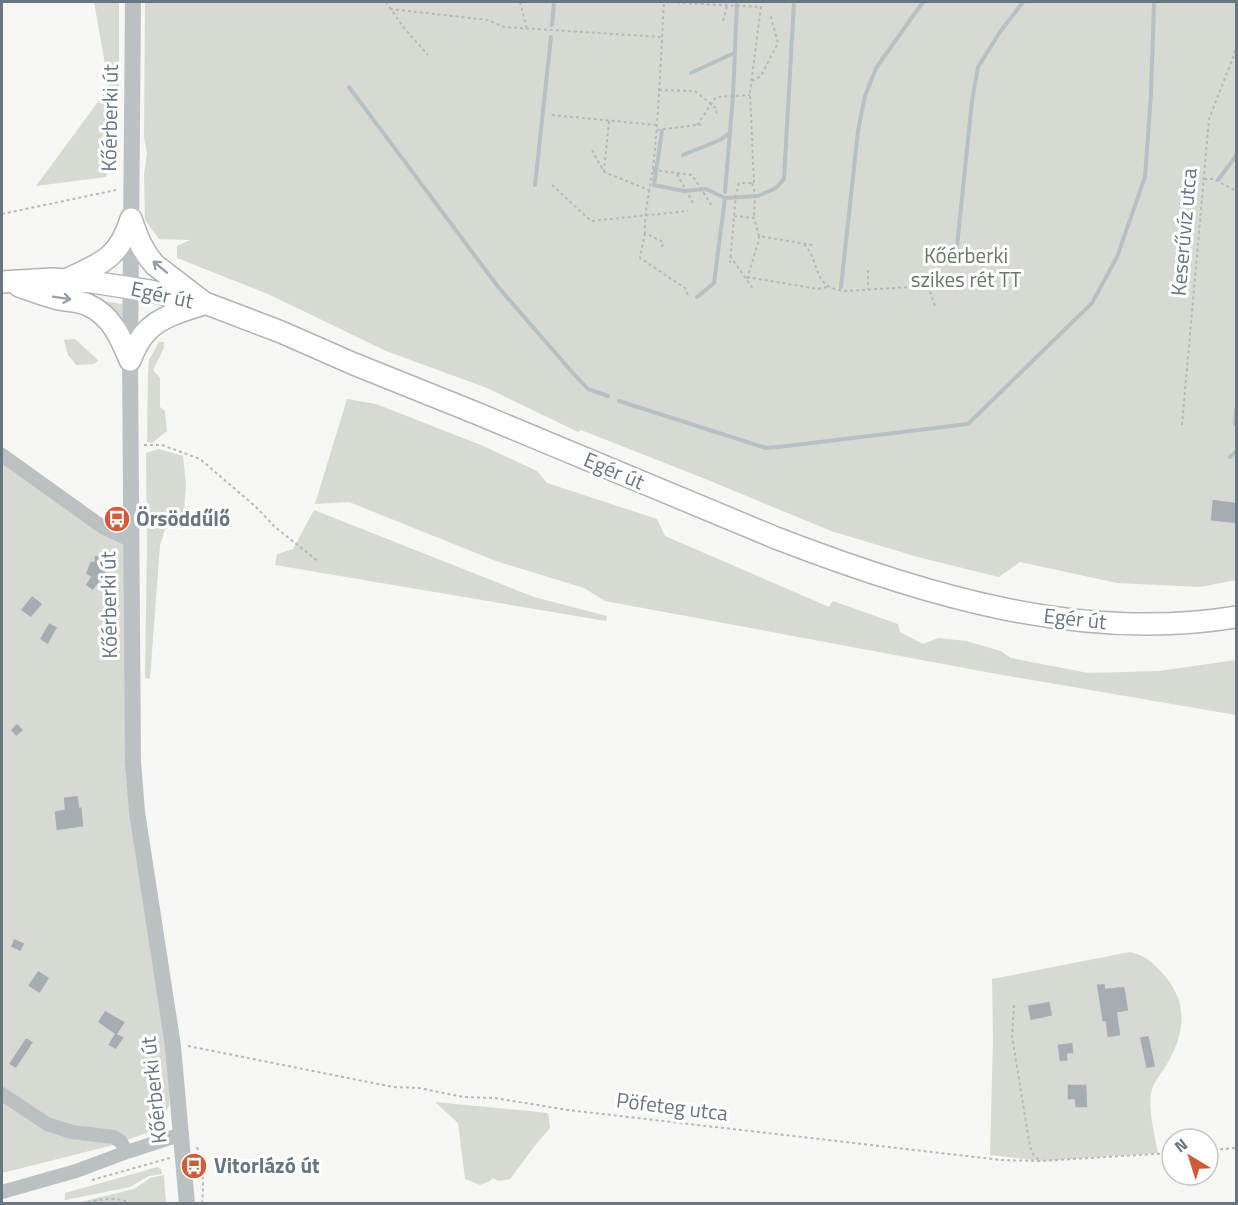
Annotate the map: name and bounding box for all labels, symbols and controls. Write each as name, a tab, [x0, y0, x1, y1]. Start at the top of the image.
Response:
street label: Kőérberki út	[92, 63, 126, 172]
street label: Keserűvíz utca	[1161, 166, 1205, 297]
park label: Kőérberki szikes rét TT	[911, 239, 1021, 295]
one-way arrow	[152, 261, 168, 274]
street label: Egér út	[128, 272, 197, 316]
one-way arrow	[52, 293, 71, 304]
street label: Egér út	[579, 443, 650, 497]
place label: Örsöddűlő	[136, 502, 230, 534]
bus stop icon: Örsöddűlő	[102, 504, 132, 534]
street label: Kőérberki út	[91, 550, 125, 659]
street label: Egér út	[1042, 599, 1109, 637]
street label: Kőérberki út	[131, 1034, 175, 1145]
street label: Pöfeteg utca	[614, 1083, 730, 1129]
north arrow	[1160, 1127, 1220, 1187]
text: N	[1169, 1132, 1193, 1158]
place label: Vitorlázó út	[214, 1149, 320, 1181]
bus stop icon: Vitorlázó út	[179, 1151, 209, 1181]

